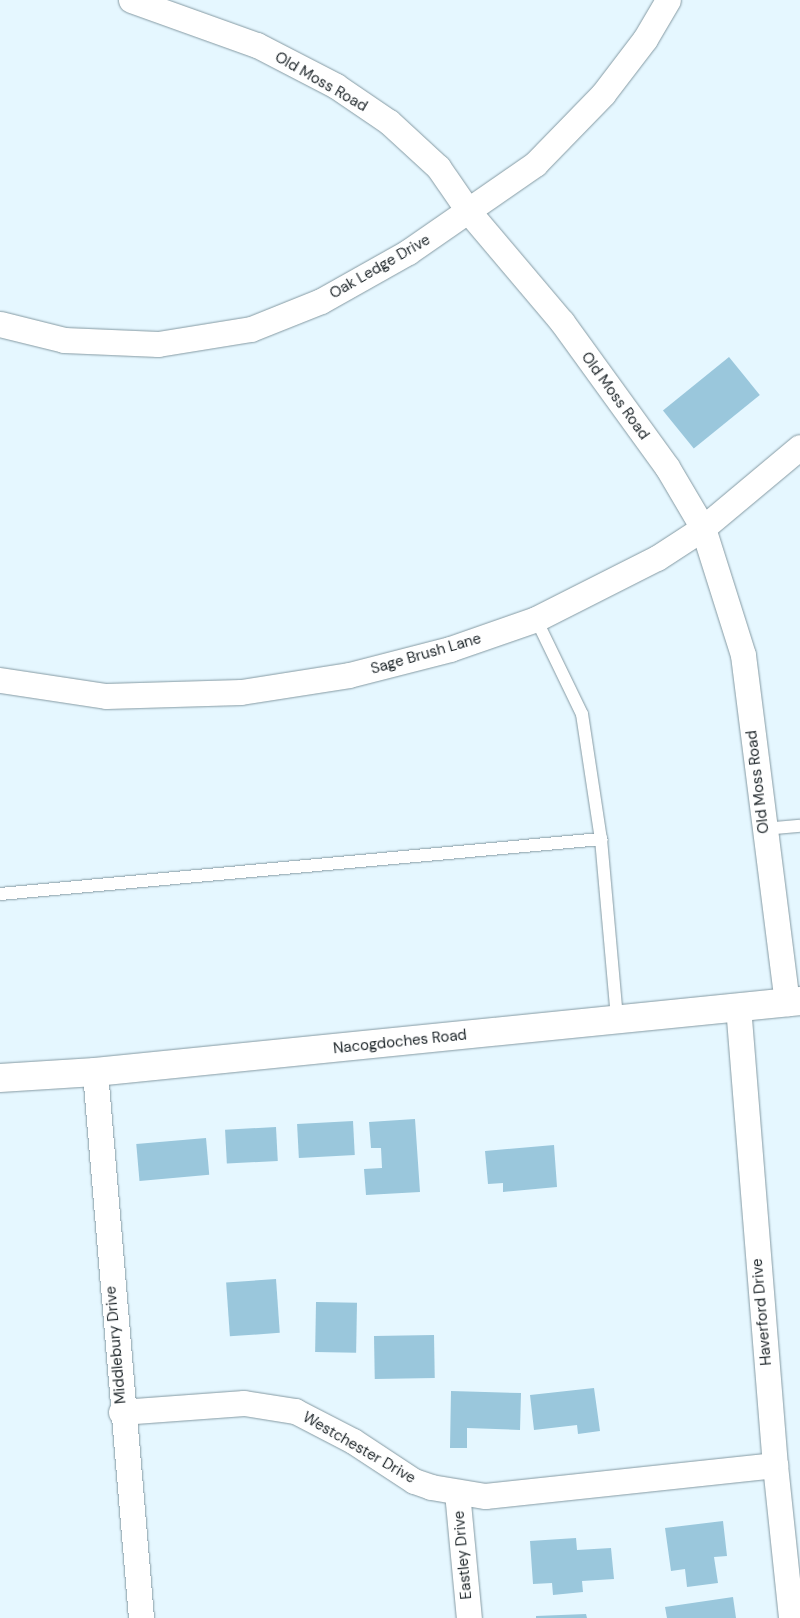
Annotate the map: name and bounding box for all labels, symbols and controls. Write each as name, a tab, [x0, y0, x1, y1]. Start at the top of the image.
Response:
street label: Old Moss Road	[272, 48, 370, 116]
street label: Oak Ledge Drive	[327, 231, 433, 303]
street label: Old Moss Road	[577, 349, 653, 443]
street label: Sage Brush Lane	[369, 630, 483, 678]
street label: Old Moss Road	[743, 729, 773, 835]
street label: Nacogdoches Road	[332, 1026, 468, 1058]
street label: Haverford Drive	[748, 1258, 776, 1366]
street label: Middlebury Drive	[102, 1285, 130, 1405]
street label: Westchester Drive	[299, 1408, 419, 1488]
street label: Eastley Drive	[450, 1510, 476, 1600]

